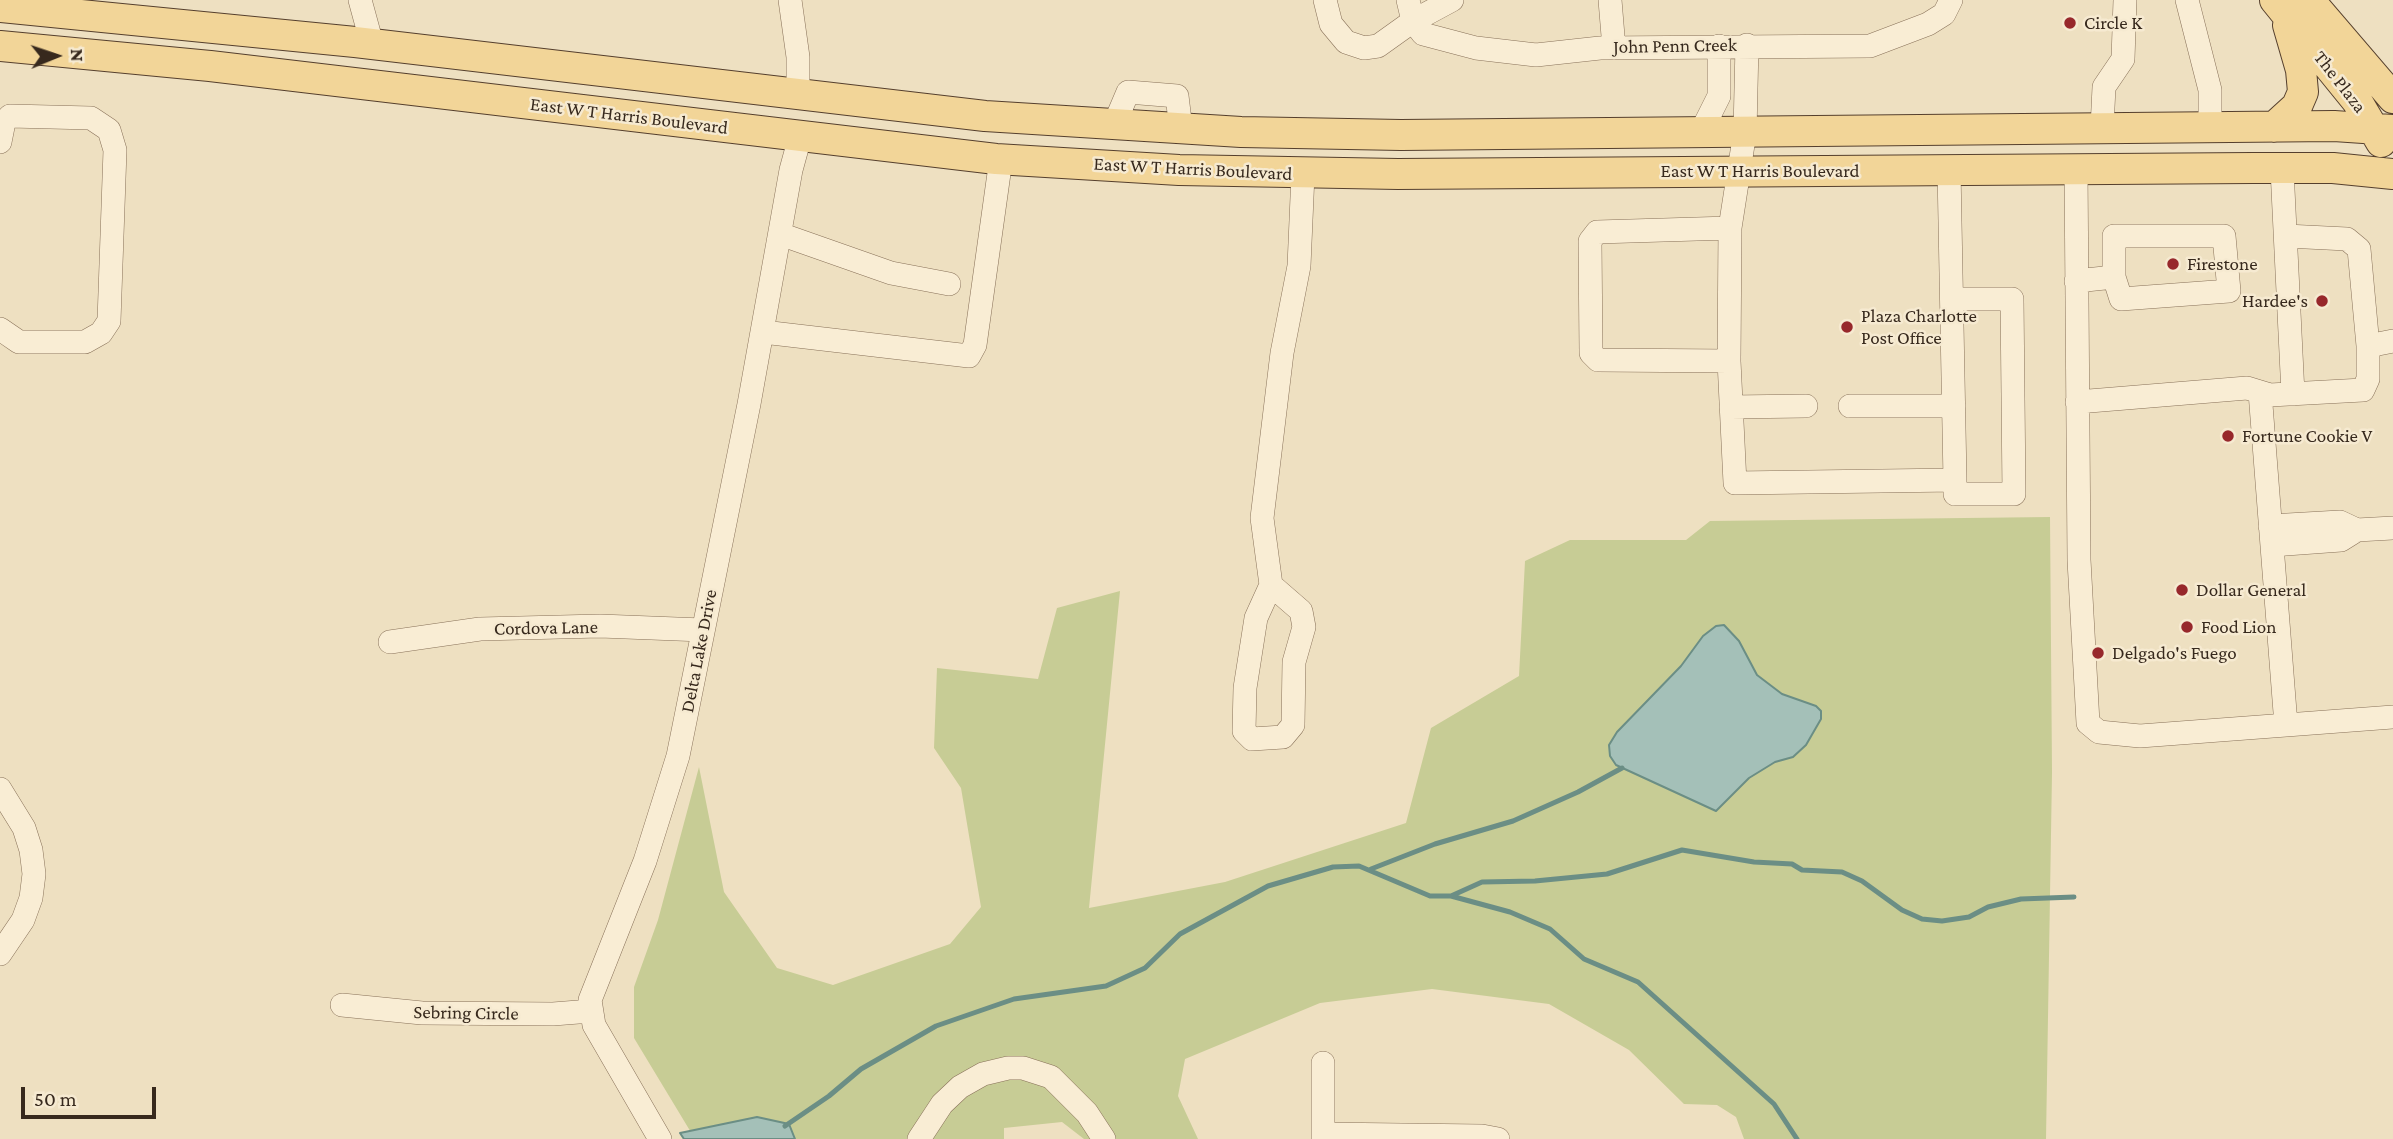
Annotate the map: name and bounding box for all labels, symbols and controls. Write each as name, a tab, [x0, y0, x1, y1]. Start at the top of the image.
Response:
place label: Circle K	[2084, 12, 2142, 34]
marker: Circle K	[2062, 15, 2078, 31]
north arrow	[21, 21, 91, 91]
street label: John Penn Creek	[1613, 34, 1737, 58]
street label: The Plaza	[2309, 46, 2371, 118]
text: N	[67, 48, 88, 62]
street label: East W T Harris Boulevard	[529, 93, 729, 139]
street label: East W T Harris Boulevard	[1093, 152, 1293, 186]
street label: East W T Harris Boulevard	[1660, 160, 1860, 182]
place label: Firestone	[2187, 253, 2258, 275]
marker: Firestone	[2165, 256, 2181, 272]
place label: Hardee's	[2242, 290, 2308, 312]
marker: Hardee's	[2314, 293, 2330, 309]
place label: Plaza Charlotte Post Office	[1861, 305, 1977, 349]
marker: Plaza Charlotte Post Office	[1839, 319, 1855, 335]
place label: Fortune Cookie V	[2242, 425, 2372, 447]
marker: Fortune Cookie V	[2220, 428, 2236, 444]
place label: Dollar General	[2196, 579, 2306, 601]
marker: Dollar General	[2174, 582, 2190, 598]
street label: Delta Lake Drive	[676, 587, 722, 715]
street label: Cordova Lane	[494, 616, 598, 640]
place label: Food Lion	[2201, 616, 2276, 638]
marker: Food Lion	[2179, 619, 2195, 635]
place label: Delgado's Fuego	[2112, 642, 2237, 664]
marker: Delgado's Fuego	[2090, 645, 2106, 661]
street label: Sebring Circle	[413, 1001, 519, 1025]
scale bar	[24, 1072, 159, 1116]
text: 50 m	[34, 1087, 77, 1111]

